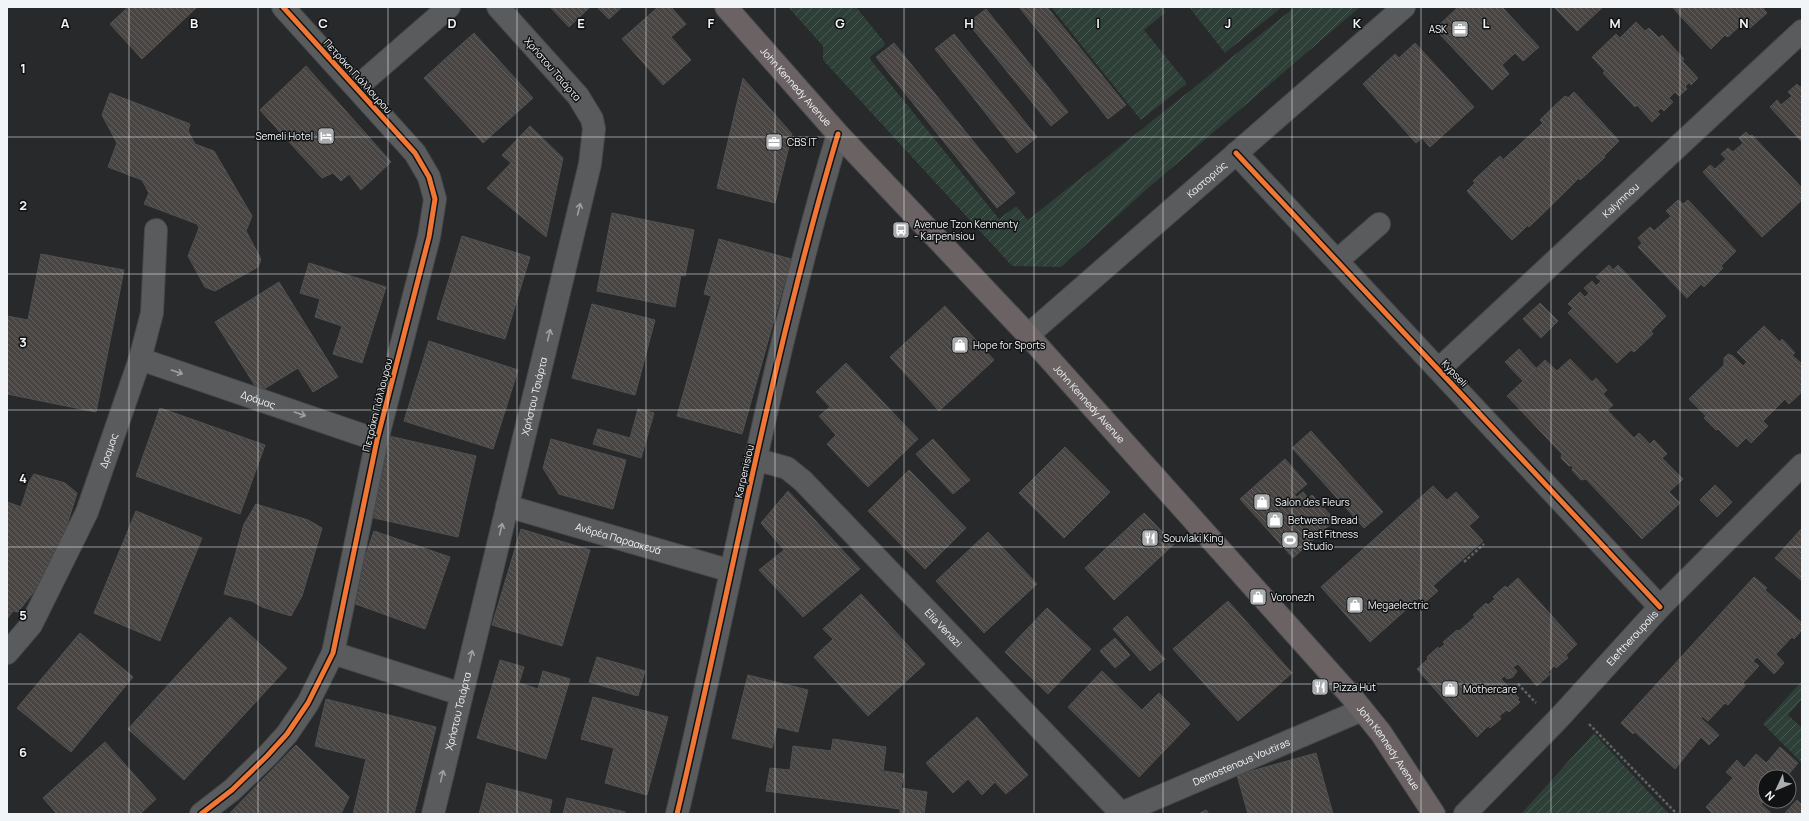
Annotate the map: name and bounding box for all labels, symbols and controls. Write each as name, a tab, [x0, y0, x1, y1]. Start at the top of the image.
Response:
text: A	[61, 14, 70, 32]
text: B	[190, 14, 198, 32]
text: C	[318, 14, 328, 32]
text: D	[447, 14, 457, 32]
text: E	[577, 14, 585, 32]
text: F	[708, 14, 715, 32]
text: G	[835, 14, 845, 32]
text: H	[964, 14, 974, 32]
text: I	[1096, 14, 1100, 32]
text: J	[1225, 14, 1231, 32]
text: K	[1353, 14, 1362, 32]
text: L	[1483, 14, 1490, 32]
text: M	[1609, 14, 1621, 32]
text: N	[1739, 14, 1749, 32]
office icon: ASK	[1450, 19, 1470, 39]
place label: ASK	[1429, 22, 1447, 36]
street label: Χρήστου Τσιάρτα	[521, 34, 585, 104]
street label: Πετράκη Γιάλλουρου	[321, 36, 395, 116]
street label: John Kennedy Avenue	[757, 44, 835, 129]
text: 1	[20, 59, 26, 77]
hotel icon: Semeli Hotel	[316, 126, 336, 146]
place label: Semeli Hotel	[255, 129, 313, 143]
office icon: CBS IT	[764, 132, 784, 152]
place label: CBS IT	[787, 135, 817, 149]
street label: Καστοριάς	[1183, 157, 1230, 201]
street label: Kalymnou	[1599, 179, 1642, 221]
text: 2	[19, 196, 27, 214]
one-way arrow	[576, 203, 584, 216]
place label: Avenue Tzon Kennenty - Karpenisiou	[914, 217, 1019, 243]
bus stop icon: Avenue Tzon Kennenty - Karpenisiou	[891, 220, 911, 240]
one-way arrow	[545, 329, 553, 342]
text: 3	[19, 333, 27, 351]
shop icon: Hope for Sports	[950, 335, 970, 355]
place label: Hope for Sports	[973, 338, 1045, 352]
street label: Χρήστου Τσιάρτα	[518, 355, 550, 437]
street label: Kypseli	[1439, 356, 1471, 390]
street label: Πετράκη Γιάλλουρου	[359, 357, 395, 453]
street label: John Kennedy Avenue	[1051, 361, 1128, 446]
one-way arrow	[171, 368, 183, 376]
street label: Δράμας	[239, 387, 278, 412]
one-way arrow	[293, 411, 306, 418]
street label: Δραμας	[96, 431, 121, 470]
street label: Karpenisiou	[731, 443, 757, 499]
text: 4	[19, 469, 27, 487]
shop icon: Salon des Fleurs	[1252, 492, 1272, 512]
place label: Salon des Fleurs	[1275, 495, 1350, 509]
shop icon: Between Bread	[1265, 510, 1285, 530]
place label: Between Bread	[1288, 513, 1358, 527]
street label: Ανδρέα Παρασκευά	[574, 519, 663, 557]
one-way arrow	[498, 523, 506, 536]
place label: Fast Fitness Studio	[1303, 527, 1358, 553]
restaurant icon: Souvlaki King	[1140, 528, 1160, 548]
sports icon: Fast Fitness Studio	[1280, 530, 1300, 550]
place label: Souvlaki King	[1163, 531, 1223, 545]
shop icon: Voronezh	[1248, 587, 1268, 607]
place label: Voronezh	[1271, 590, 1315, 604]
shop icon: Megaelectric	[1345, 595, 1365, 615]
place label: Megaelectric	[1368, 598, 1429, 612]
street label: Elia Venazi	[922, 605, 965, 650]
text: 5	[19, 606, 27, 624]
street label: Eleftheroupolis	[1603, 607, 1661, 668]
one-way arrow	[467, 650, 475, 663]
street label: Χρήστου Τσιάρτα	[442, 670, 474, 752]
restaurant icon: Pizza Hut	[1310, 677, 1330, 697]
shop icon: Mothercare	[1440, 679, 1460, 699]
place label: Pizza Hut	[1333, 680, 1376, 694]
place label: Mothercare	[1463, 682, 1517, 696]
street label: John Kennedy Avenue	[1354, 702, 1423, 793]
street label: Demostenous Voutiras	[1190, 735, 1292, 789]
text: 6	[19, 743, 27, 761]
north arrow	[1757, 769, 1797, 809]
one-way arrow	[439, 770, 447, 783]
text: N	[1761, 788, 1778, 804]

